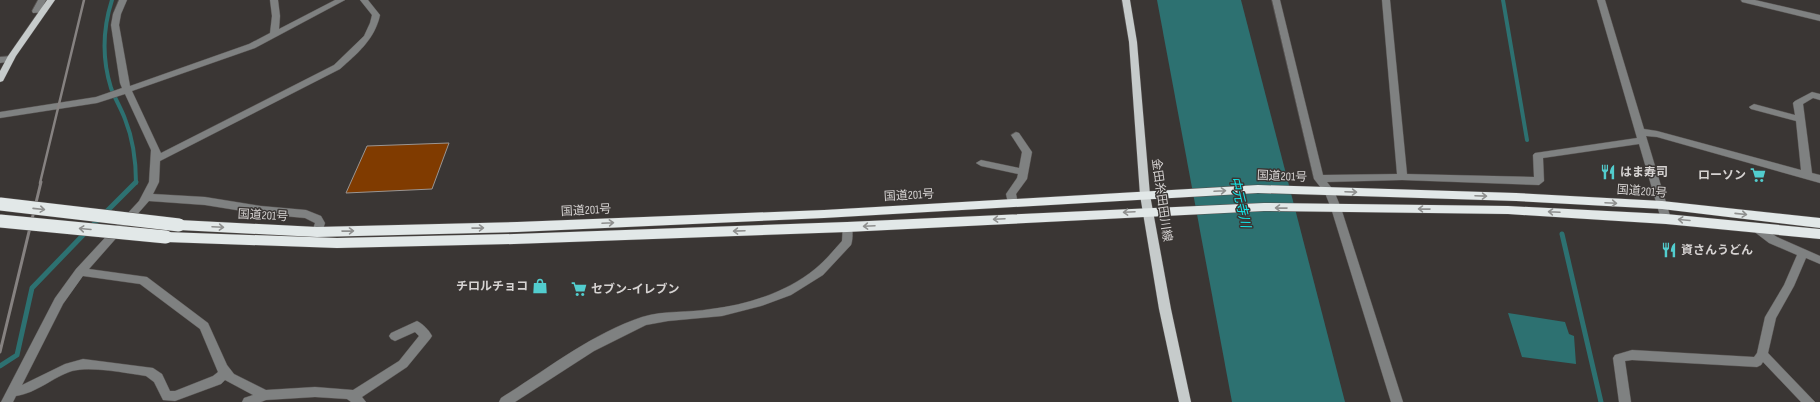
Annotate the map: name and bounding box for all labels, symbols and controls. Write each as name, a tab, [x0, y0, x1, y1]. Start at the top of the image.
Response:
street label: 金田糸田田川線	[1148, 157, 1175, 243]
restaurant icon: はま寿司	[1599, 163, 1617, 181]
place label: はま寿司	[1620, 165, 1668, 180]
supermarket icon: ローソン	[1749, 166, 1767, 184]
street label: 国道201号	[1256, 168, 1307, 185]
place label: ローソン	[1698, 168, 1746, 183]
water label: 中元寺川	[1226, 175, 1254, 231]
street label: 国道201号	[1616, 182, 1668, 201]
street label: 国道201号	[883, 187, 935, 204]
one-way arrow	[1213, 187, 1226, 195]
one-way arrow	[1344, 188, 1357, 196]
one-way arrow	[1474, 192, 1487, 200]
one-way arrow	[1604, 199, 1617, 206]
street label: 国道201号	[560, 202, 612, 219]
one-way arrow	[1275, 204, 1288, 211]
one-way arrow	[32, 205, 45, 212]
one-way arrow	[1418, 205, 1431, 213]
street label: 国道201号	[237, 207, 289, 224]
one-way arrow	[1123, 209, 1136, 216]
one-way arrow	[1548, 209, 1561, 216]
one-way arrow	[1734, 210, 1747, 218]
one-way arrow	[993, 215, 1006, 223]
one-way arrow	[1678, 217, 1691, 224]
one-way arrow	[601, 220, 614, 227]
one-way arrow	[863, 222, 876, 229]
one-way arrow	[211, 224, 224, 231]
one-way arrow	[471, 224, 484, 232]
one-way arrow	[79, 226, 92, 233]
one-way arrow	[733, 227, 746, 235]
one-way arrow	[341, 228, 354, 235]
restaurant icon: 資さんうどん	[1660, 241, 1678, 259]
place label: 資さんうどん	[1681, 243, 1753, 258]
shop icon: チロルチョコ	[531, 277, 549, 295]
place label: チロルチョコ	[456, 279, 528, 294]
supermarket icon: セブン-イレブン	[570, 280, 588, 298]
place label: セブン-イレブン	[591, 282, 680, 297]

